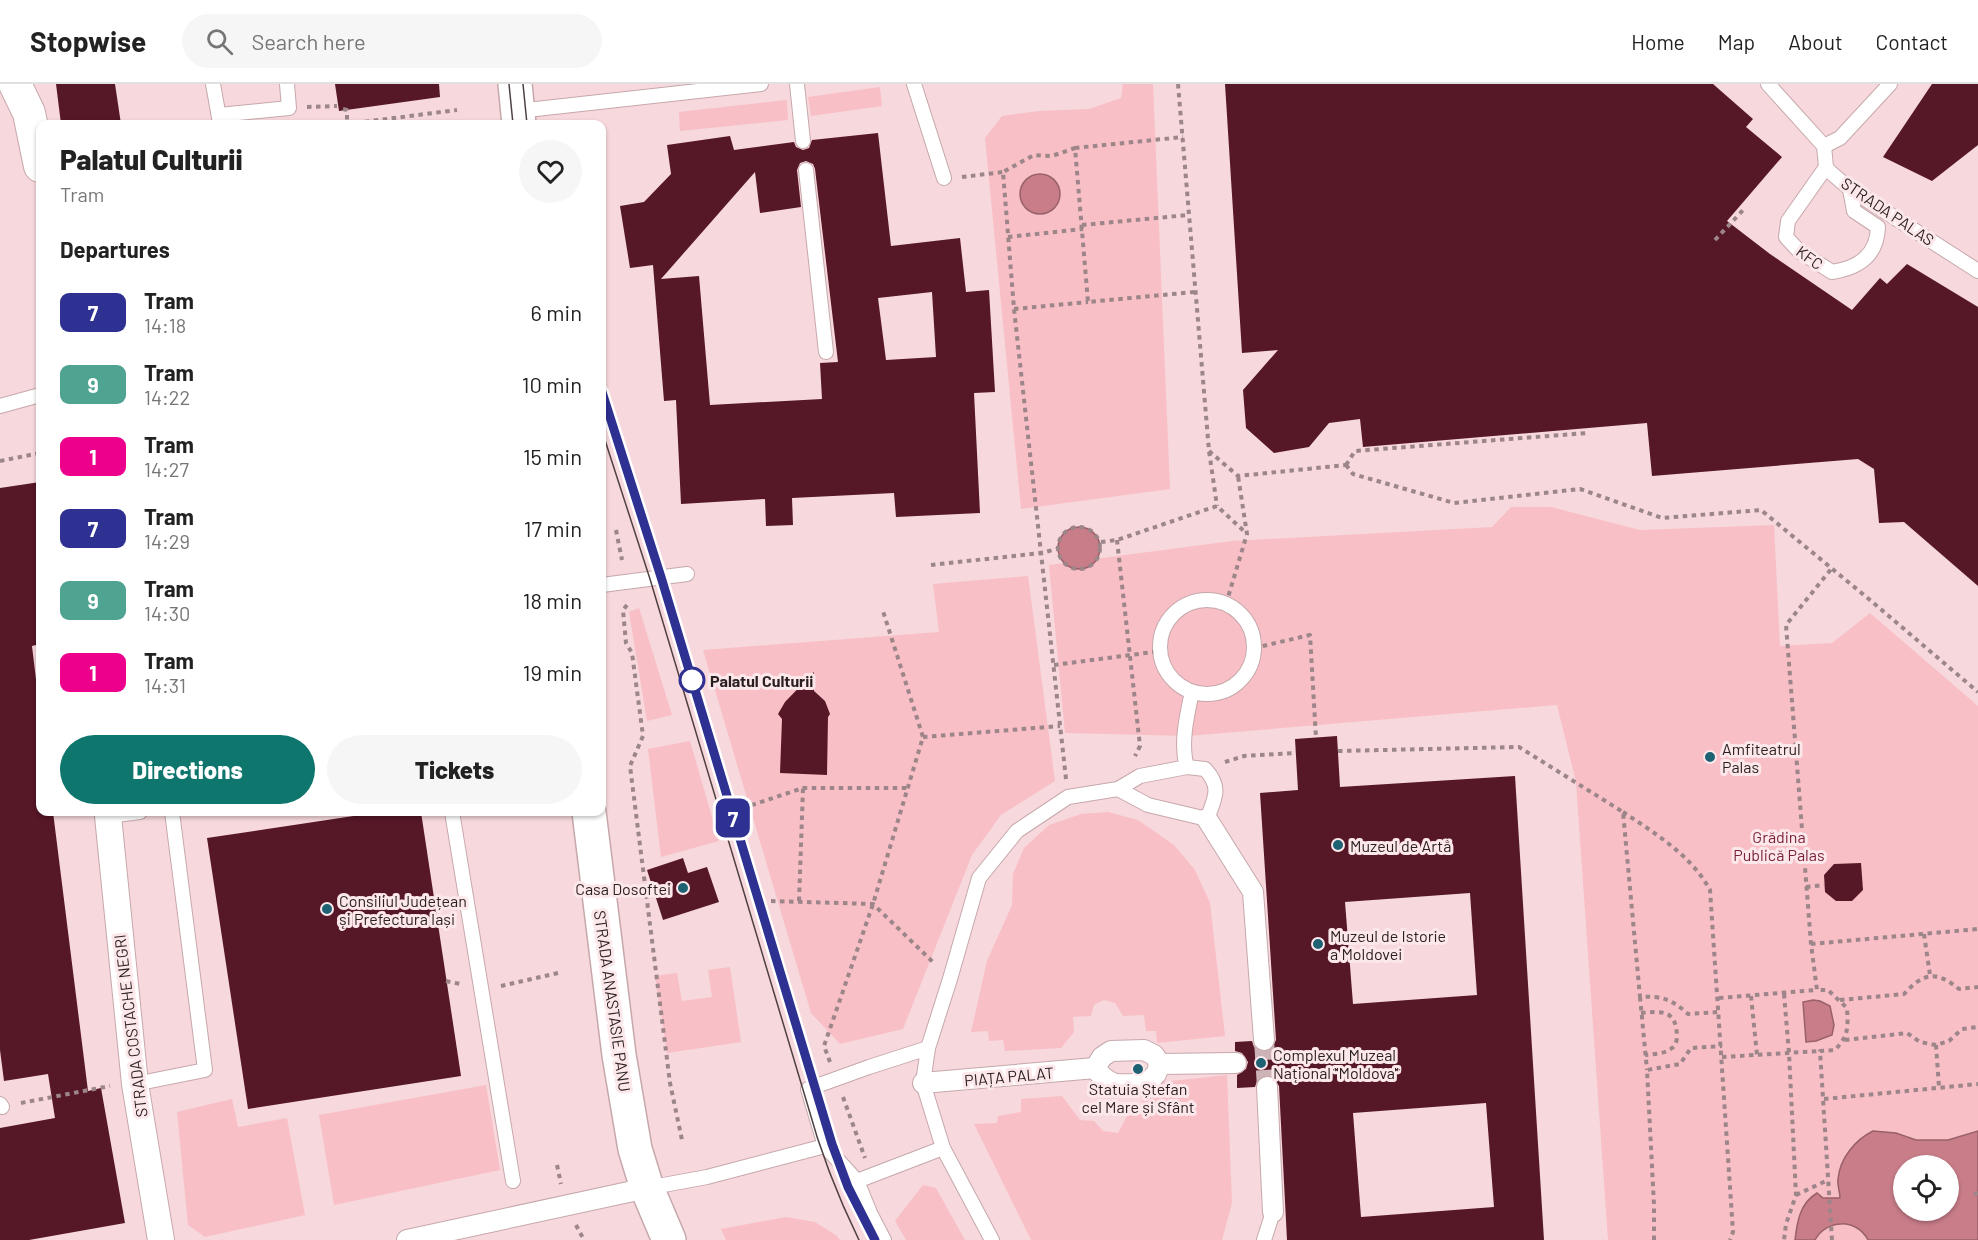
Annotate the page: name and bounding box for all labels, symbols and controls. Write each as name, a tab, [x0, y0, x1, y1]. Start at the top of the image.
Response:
search box	[182, 14, 602, 68]
text: Stopwise	[30, 24, 146, 58]
icon: search	[203, 25, 236, 58]
text: Search here	[251, 28, 366, 54]
text: Home	[1631, 29, 1685, 54]
text: Map	[1718, 29, 1755, 54]
text: About	[1788, 29, 1843, 54]
text: Contact	[1876, 29, 1948, 54]
button: heart	[519, 140, 582, 203]
text: Palatul Culturii	[60, 142, 243, 176]
street label: STRADA PALAS	[1838, 173, 1938, 249]
text: Tram	[60, 182, 104, 206]
text: Departures	[60, 236, 170, 262]
street label: KFC	[1793, 241, 1827, 273]
text: Tram	[144, 287, 194, 313]
text: 6 min	[531, 299, 582, 325]
text: 7	[88, 300, 98, 325]
text: 14:18	[144, 313, 186, 337]
text: Tram	[144, 359, 194, 385]
text: 10 min	[522, 371, 582, 397]
text: 9	[87, 372, 99, 397]
text: 14:22	[144, 385, 190, 409]
text: Tram	[144, 431, 194, 457]
text: 15 min	[523, 443, 582, 469]
text: 1	[89, 444, 97, 469]
text: 14:27	[144, 457, 189, 481]
text: Tram	[144, 503, 194, 529]
text: 17 min	[524, 515, 582, 541]
text: 7	[88, 516, 98, 541]
text: 14:29	[144, 529, 190, 553]
text: Tram	[144, 575, 194, 601]
text: 18 min	[523, 587, 582, 613]
text: 9	[87, 588, 99, 613]
text: 14:30	[144, 601, 190, 625]
text: Tram	[144, 647, 194, 673]
text: 19 min	[523, 659, 582, 685]
text: 1	[89, 660, 97, 685]
marker: Palatul Culturii	[679, 667, 705, 693]
place label: Palatul Culturii	[710, 671, 813, 690]
text: 14:31	[144, 673, 186, 697]
button: Directions	[60, 735, 315, 804]
button: Tickets	[327, 735, 582, 804]
place label: Amfiteatrul Palas	[1722, 739, 1801, 776]
marker: Amfiteatrul Palas	[1703, 750, 1717, 764]
line badge: 7	[714, 798, 752, 838]
text: 7	[728, 806, 738, 831]
park label: Grădina Publică Palas	[1733, 827, 1825, 864]
place label: Muzeul de Artă	[1350, 836, 1451, 855]
marker: Muzeul de Artă	[1331, 838, 1345, 852]
place label: Casa Dosoftei	[575, 879, 671, 898]
marker: Casa Dosoftei	[676, 881, 690, 895]
place label: Consiliul Județean și Prefectura Iași	[339, 891, 467, 928]
marker: Consiliul Județean și Prefectura Iași	[320, 902, 334, 916]
street label: STRADA ANASTASIE PANU	[591, 909, 635, 1093]
place label: Muzeul de Istorie a Moldovei	[1330, 926, 1446, 963]
street label: STRADA COSTACHE NEGRI	[109, 933, 151, 1119]
marker: Muzeul de Istorie a Moldovei	[1311, 937, 1325, 951]
place label: Complexul Muzeal Național "Moldova"	[1273, 1045, 1399, 1082]
marker: Complexul Muzeal Național "Moldova"	[1254, 1056, 1268, 1070]
marker: Statuia Ștefan cel Mare și Sfânt	[1131, 1062, 1145, 1076]
street label: PIAȚA PALAT	[963, 1063, 1055, 1089]
place label: Statuia Ștefan cel Mare și Sfânt	[1081, 1079, 1195, 1116]
map controls	[1893, 1155, 1959, 1221]
button: locate	[1893, 1155, 1959, 1221]

